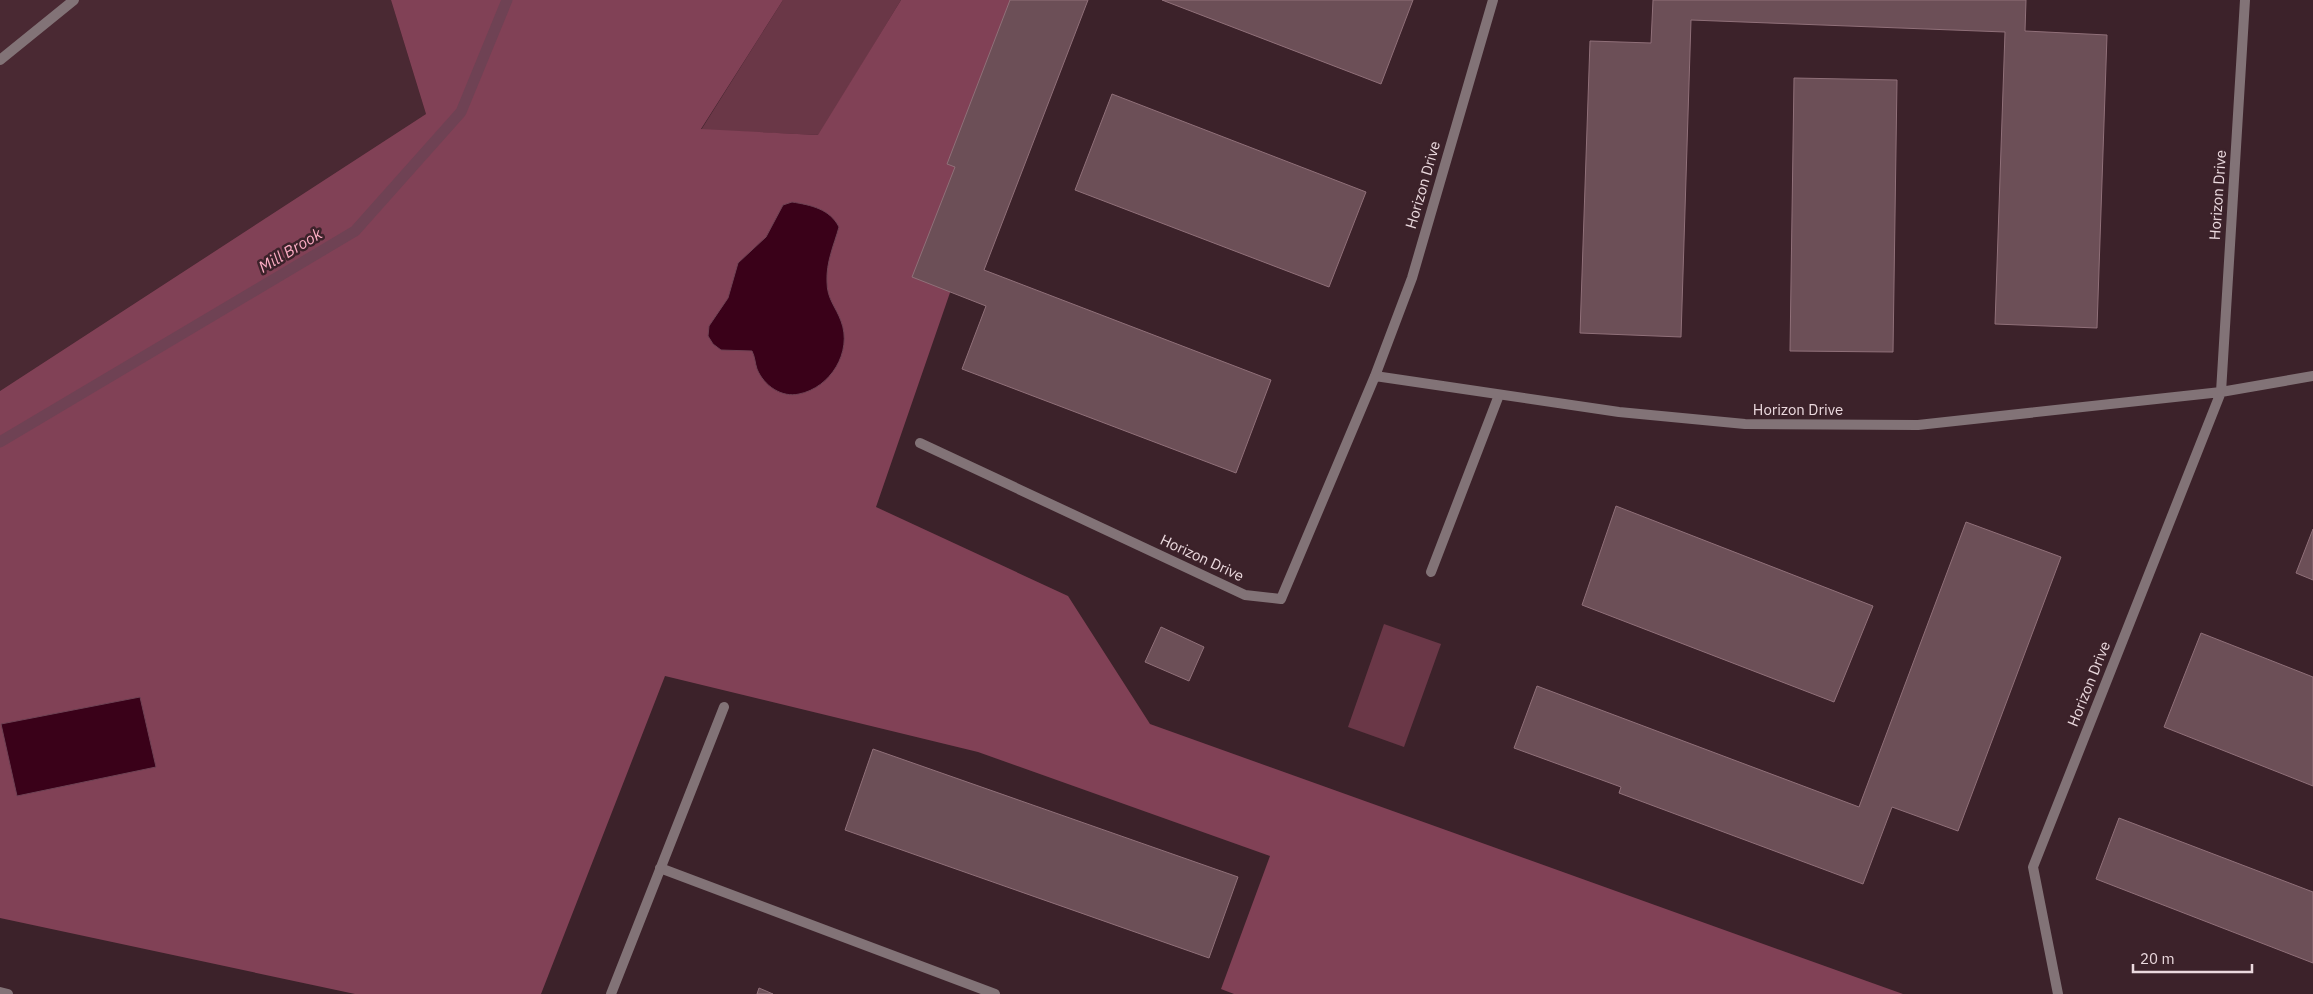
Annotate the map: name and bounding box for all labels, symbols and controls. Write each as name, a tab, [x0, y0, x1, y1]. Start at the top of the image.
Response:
street label: Horizon Drive	[1401, 139, 1444, 231]
street label: Horizon Drive	[2205, 149, 2230, 241]
water label: Mill Brook	[255, 223, 326, 277]
street label: Horizon Drive	[1753, 400, 1843, 419]
street label: Horizon Drive	[1157, 530, 1247, 585]
street label: Horizon Drive	[2063, 638, 2114, 729]
scale bar	[2133, 942, 2252, 974]
text: 20 m	[2140, 949, 2175, 968]

